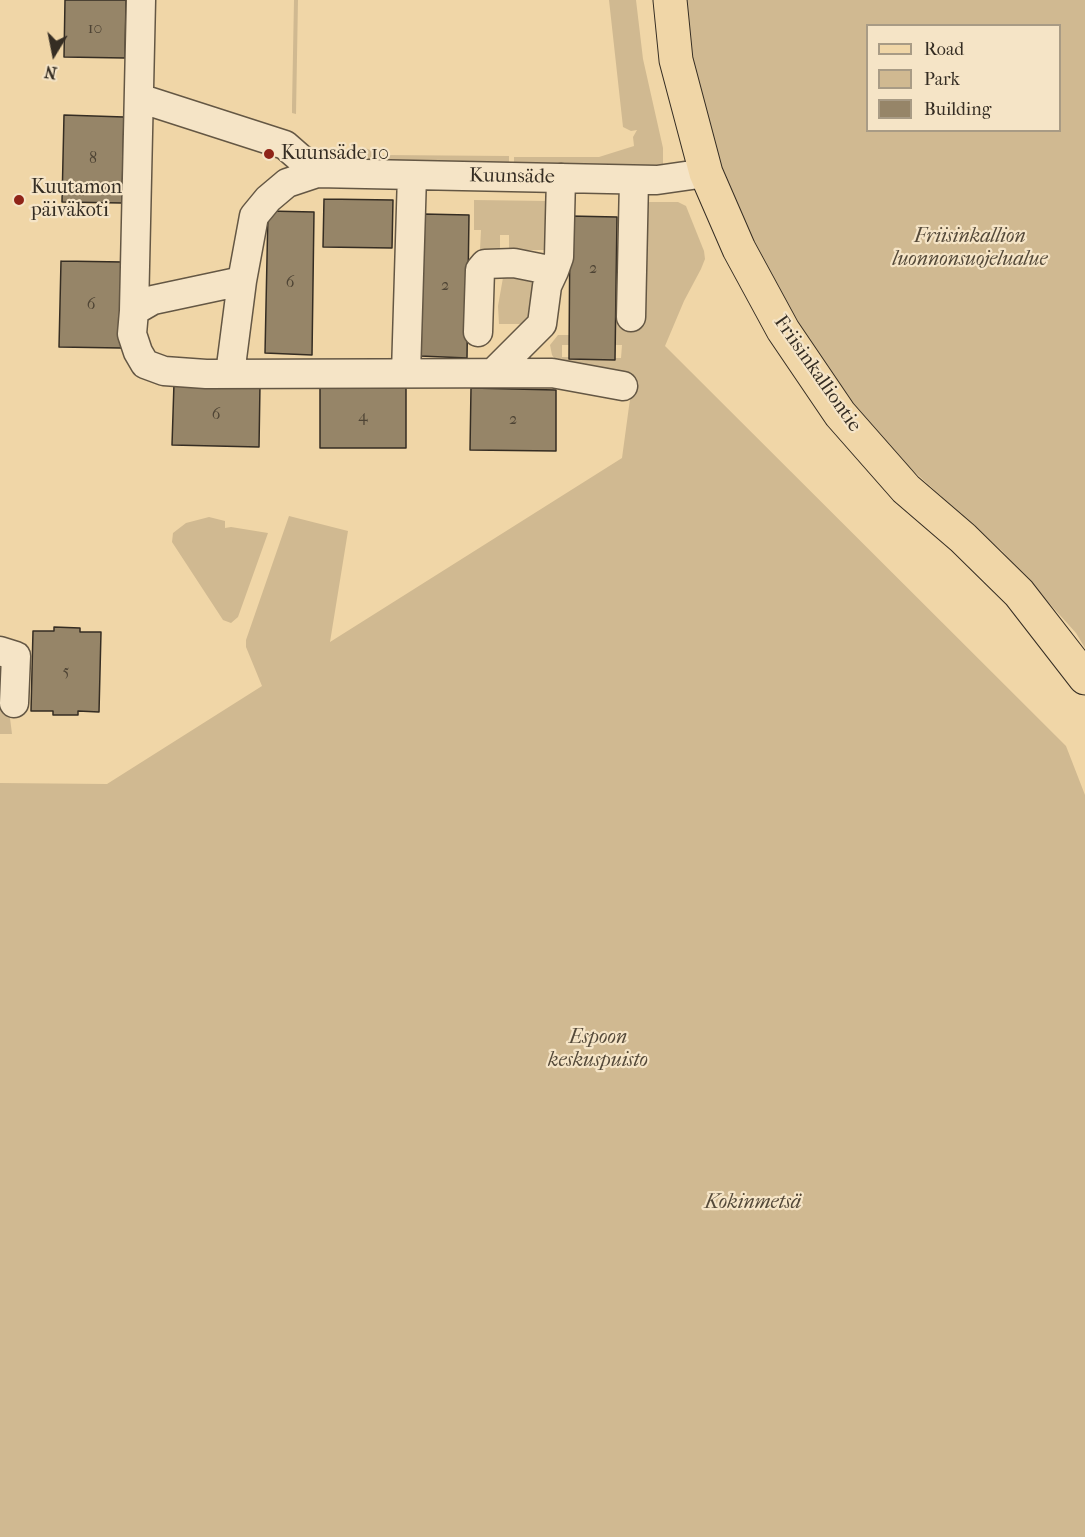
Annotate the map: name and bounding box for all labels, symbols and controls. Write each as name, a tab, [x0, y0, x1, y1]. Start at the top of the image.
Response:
house number: 10	[88, 19, 102, 39]
north arrow	[24, 24, 84, 84]
legend	[866, 24, 1061, 132]
text: Road	[924, 39, 964, 60]
text: N	[43, 62, 58, 83]
text: Park	[924, 69, 960, 90]
text: Building	[924, 99, 991, 120]
place label: Kuunsäde 10	[281, 142, 389, 166]
marker: Kuunsäde 10	[262, 147, 276, 161]
house number: 8	[89, 149, 97, 169]
street label: Kuunsäde	[469, 164, 555, 190]
place label: Kuutamon päiväkoti	[31, 176, 122, 223]
marker: Kuutamon päiväkoti	[12, 193, 26, 207]
park label: Friisinkallion luonnonsuojelualue	[893, 225, 1047, 272]
house number: 2	[589, 259, 597, 279]
house number: 6	[286, 273, 294, 293]
house number: 2	[441, 276, 449, 296]
house number: 6	[87, 295, 95, 315]
street label: Friisinkalliontie	[768, 311, 866, 437]
house number: 6	[212, 405, 220, 425]
house number: 4	[358, 407, 368, 427]
house number: 2	[509, 410, 517, 430]
house number: 5	[63, 662, 69, 682]
park label: Espoon keskuspuisto	[548, 1026, 648, 1073]
park label: Kokinmetsä	[705, 1191, 801, 1215]

